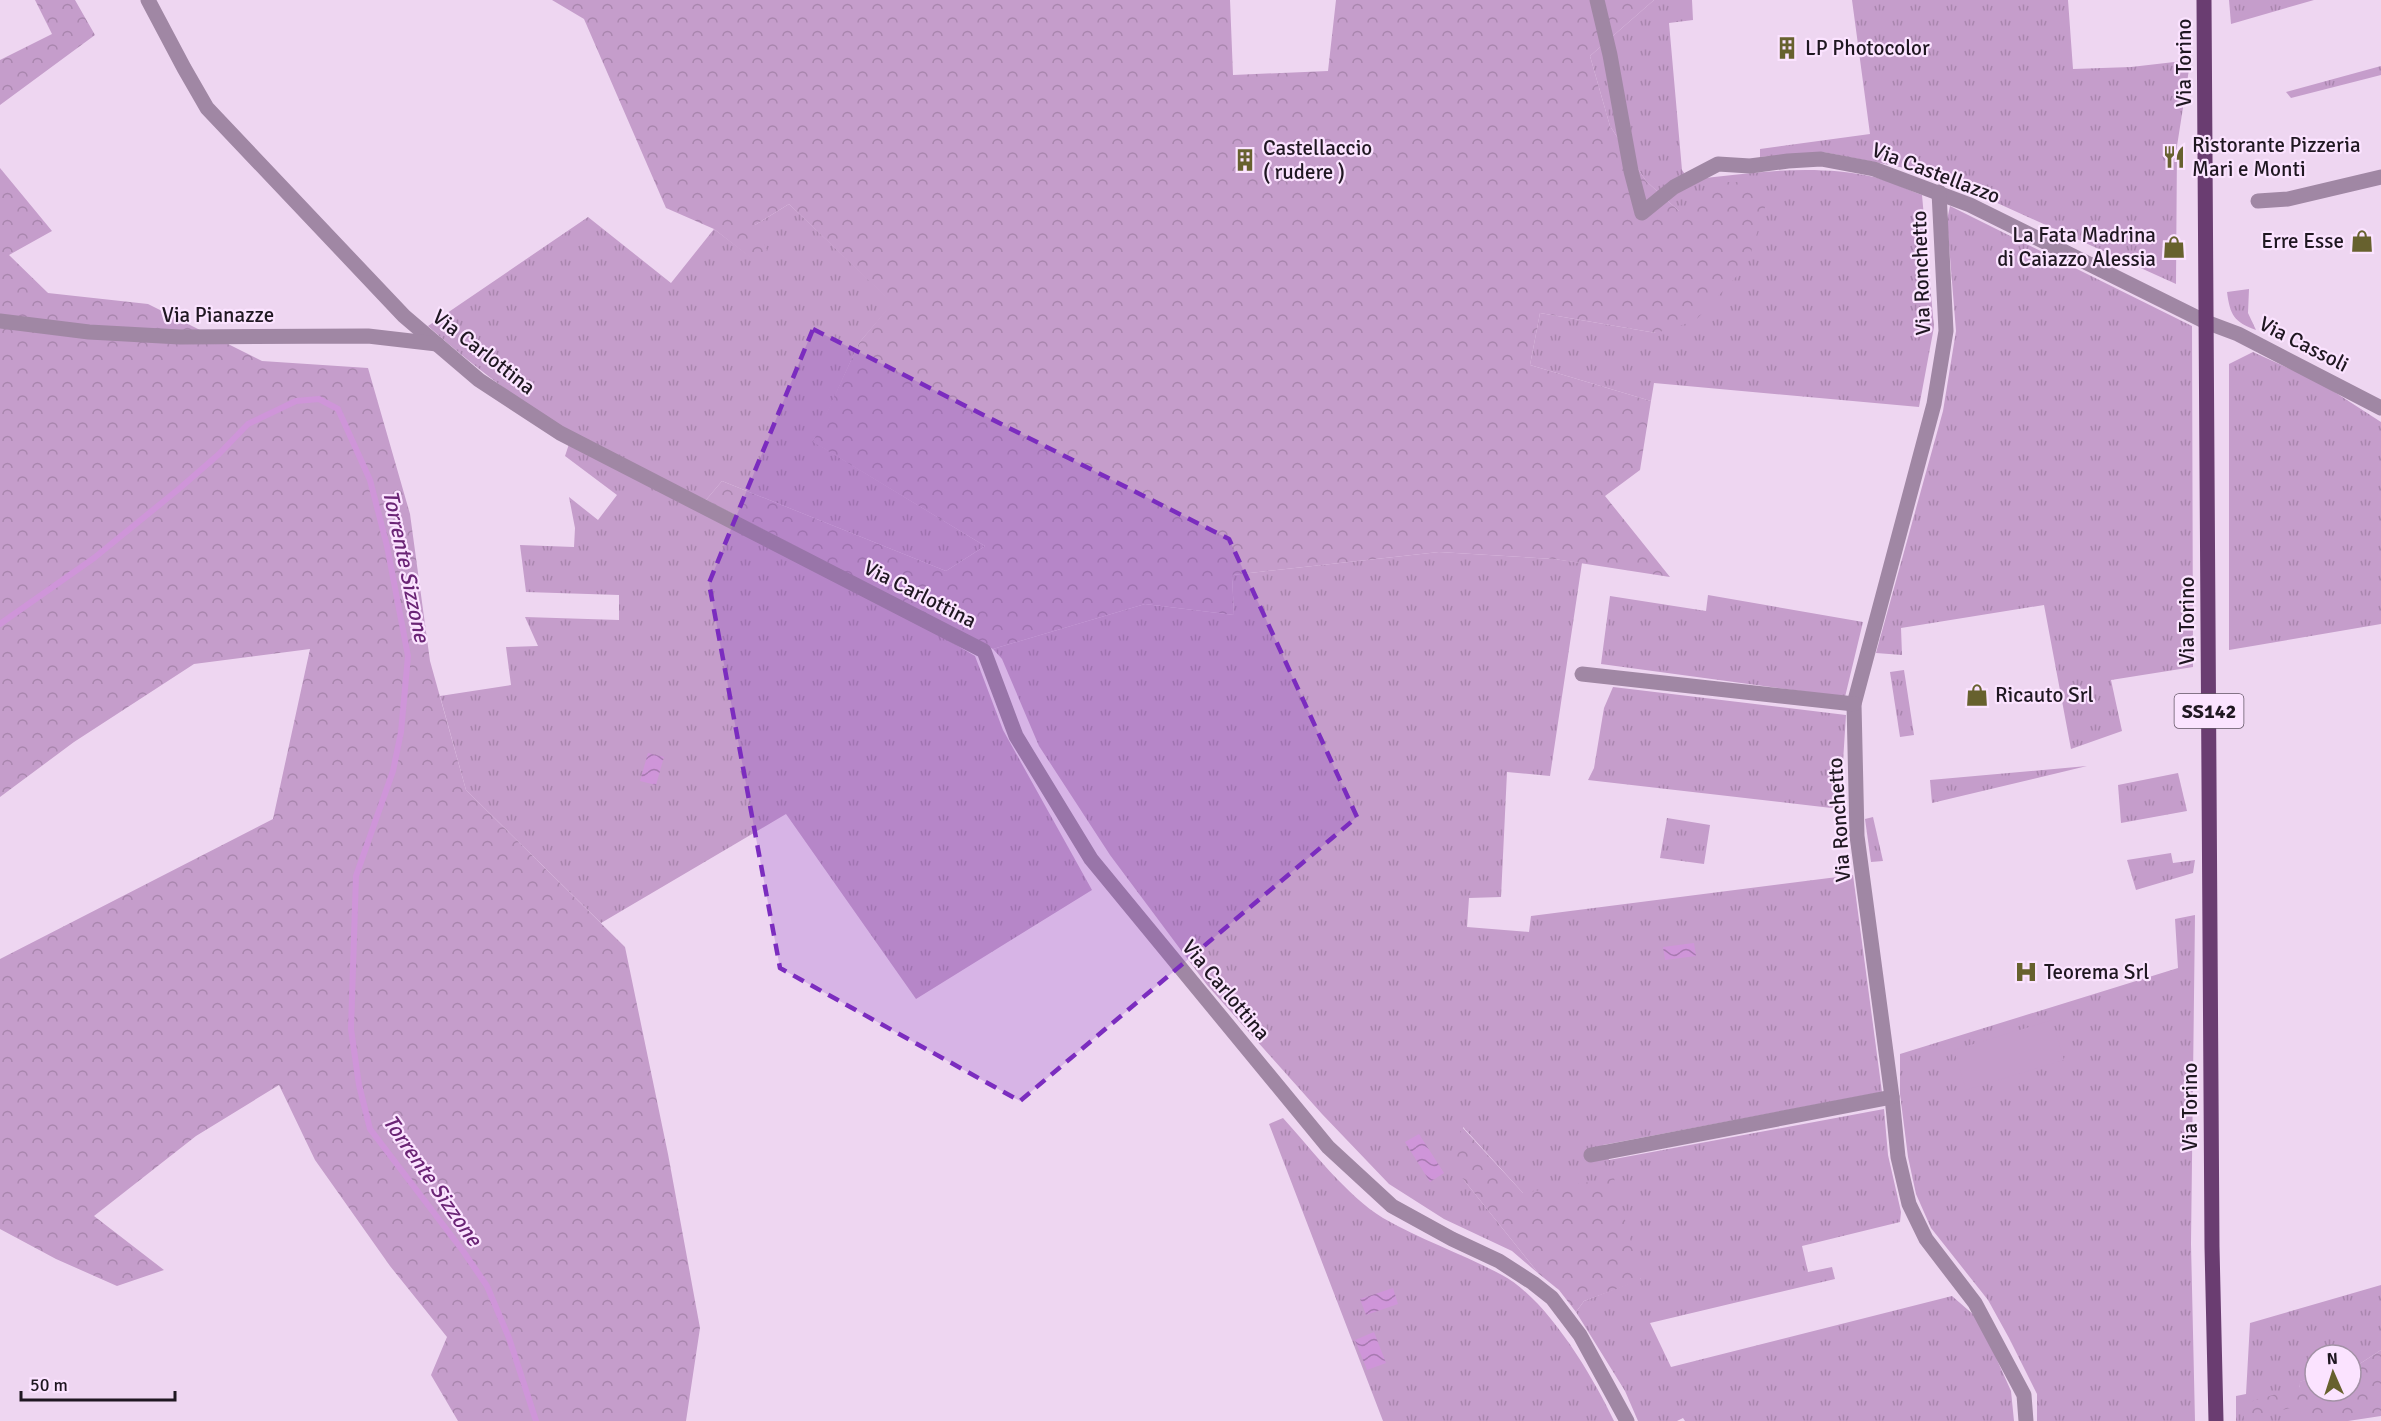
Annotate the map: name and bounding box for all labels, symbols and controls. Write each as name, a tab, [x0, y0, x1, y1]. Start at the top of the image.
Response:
street label: Via Torino	[2171, 19, 2197, 107]
building icon: LP Photocolor	[1774, 35, 1800, 61]
place label: LP Photocolor	[1805, 35, 1930, 61]
place label: Ristorante Pizzeria Mari e Monti	[2192, 132, 2361, 182]
place label: Castellaccio ( rudere )	[1263, 135, 1372, 185]
street label: Via Castellazzo	[1868, 137, 2004, 209]
restaurant icon: Ristorante Pizzeria Mari e Monti	[2161, 144, 2187, 170]
building icon: Castellaccio ( rudere )	[1232, 147, 1258, 173]
street label: Via Ronchetto	[1906, 210, 1936, 336]
place label: La Fata Madrina di Caiazzo Alessia	[1997, 222, 2156, 272]
place label: Erre Esse	[2261, 228, 2344, 254]
shop icon: Erre Esse	[2349, 228, 2375, 254]
shop icon: La Fata Madrina di Caiazzo Alessia	[2161, 234, 2187, 260]
street label: Via Pianazze	[162, 302, 274, 328]
street label: Via Carlottina	[427, 304, 541, 400]
street label: Via Cassoli	[2255, 310, 2353, 378]
water label: Torrente Sizzone	[377, 488, 436, 645]
street label: Via Carlottina	[859, 554, 981, 634]
street label: Via Torino	[2174, 577, 2200, 665]
shop icon: Ricauto Srl	[1964, 682, 1990, 708]
place label: Ricauto Srl	[1995, 682, 2094, 708]
road number: SS142	[2174, 694, 2244, 728]
street label: Via Ronchetto	[1822, 757, 1856, 883]
street label: Via Carlottina	[1176, 934, 1276, 1046]
hospital icon: Teorema Srl	[2013, 959, 2039, 985]
place label: Teorema Srl	[2044, 959, 2149, 985]
street label: Via Torino	[2177, 1063, 2203, 1151]
water label: Torrente Sizzone	[377, 1109, 489, 1252]
north arrow	[2303, 1343, 2363, 1403]
text: N	[2326, 1349, 2338, 1369]
scale bar	[21, 1364, 176, 1402]
text: 50 m	[30, 1374, 68, 1396]

